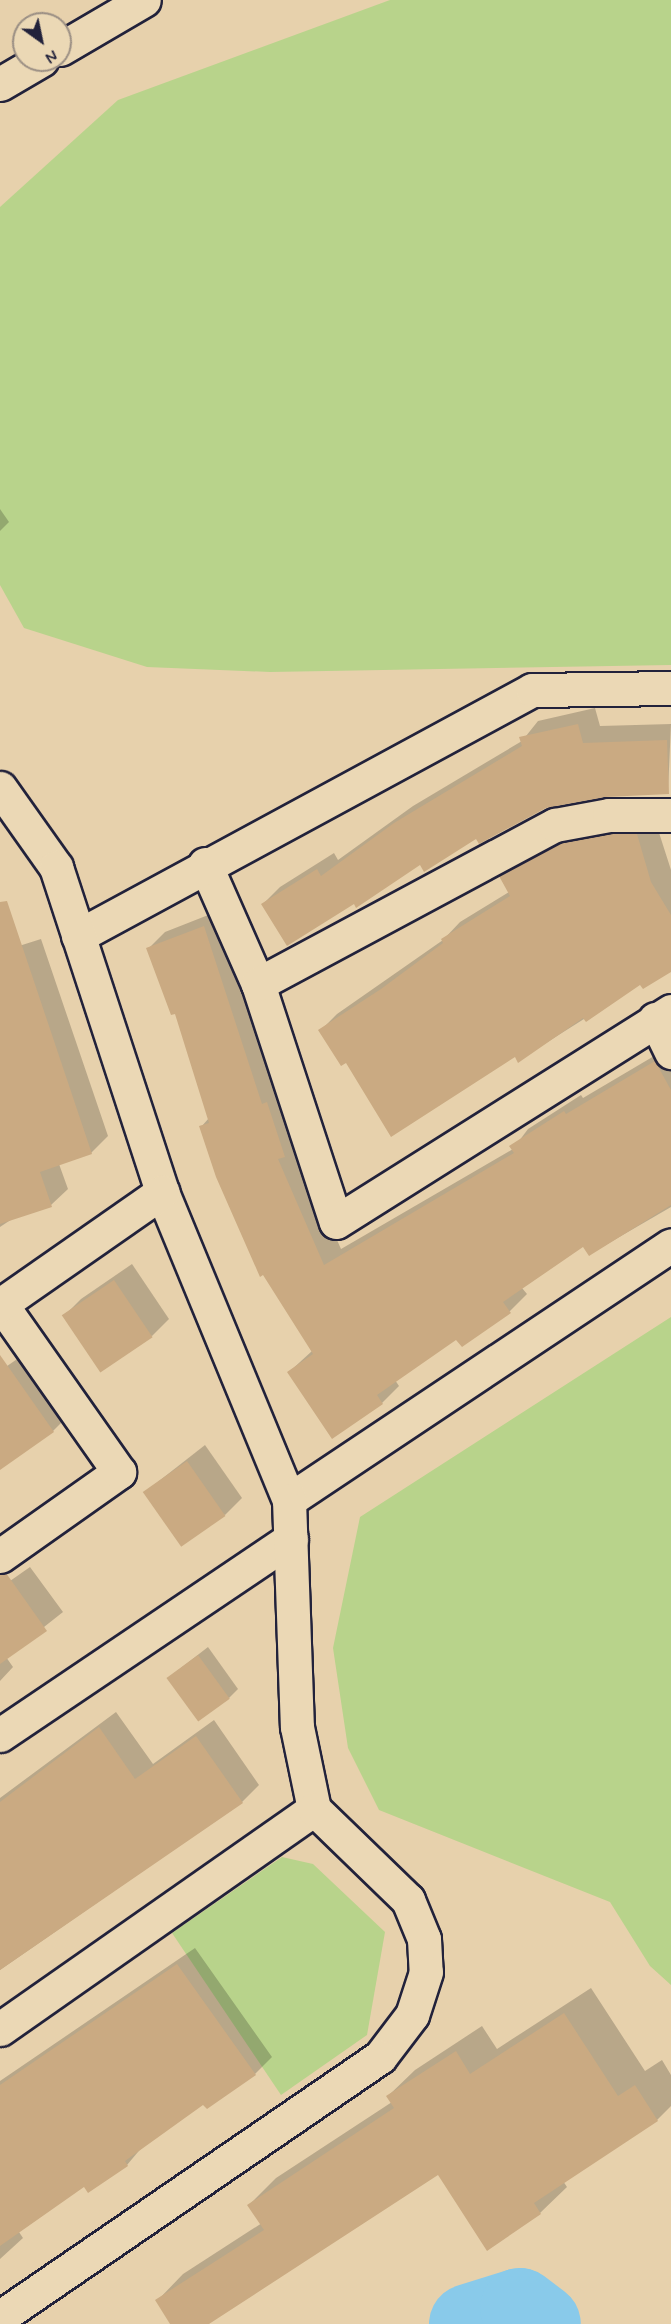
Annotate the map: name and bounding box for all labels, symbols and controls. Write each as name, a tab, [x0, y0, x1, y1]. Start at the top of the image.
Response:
north arrow	[12, 12, 72, 72]
text: N	[41, 44, 61, 68]

